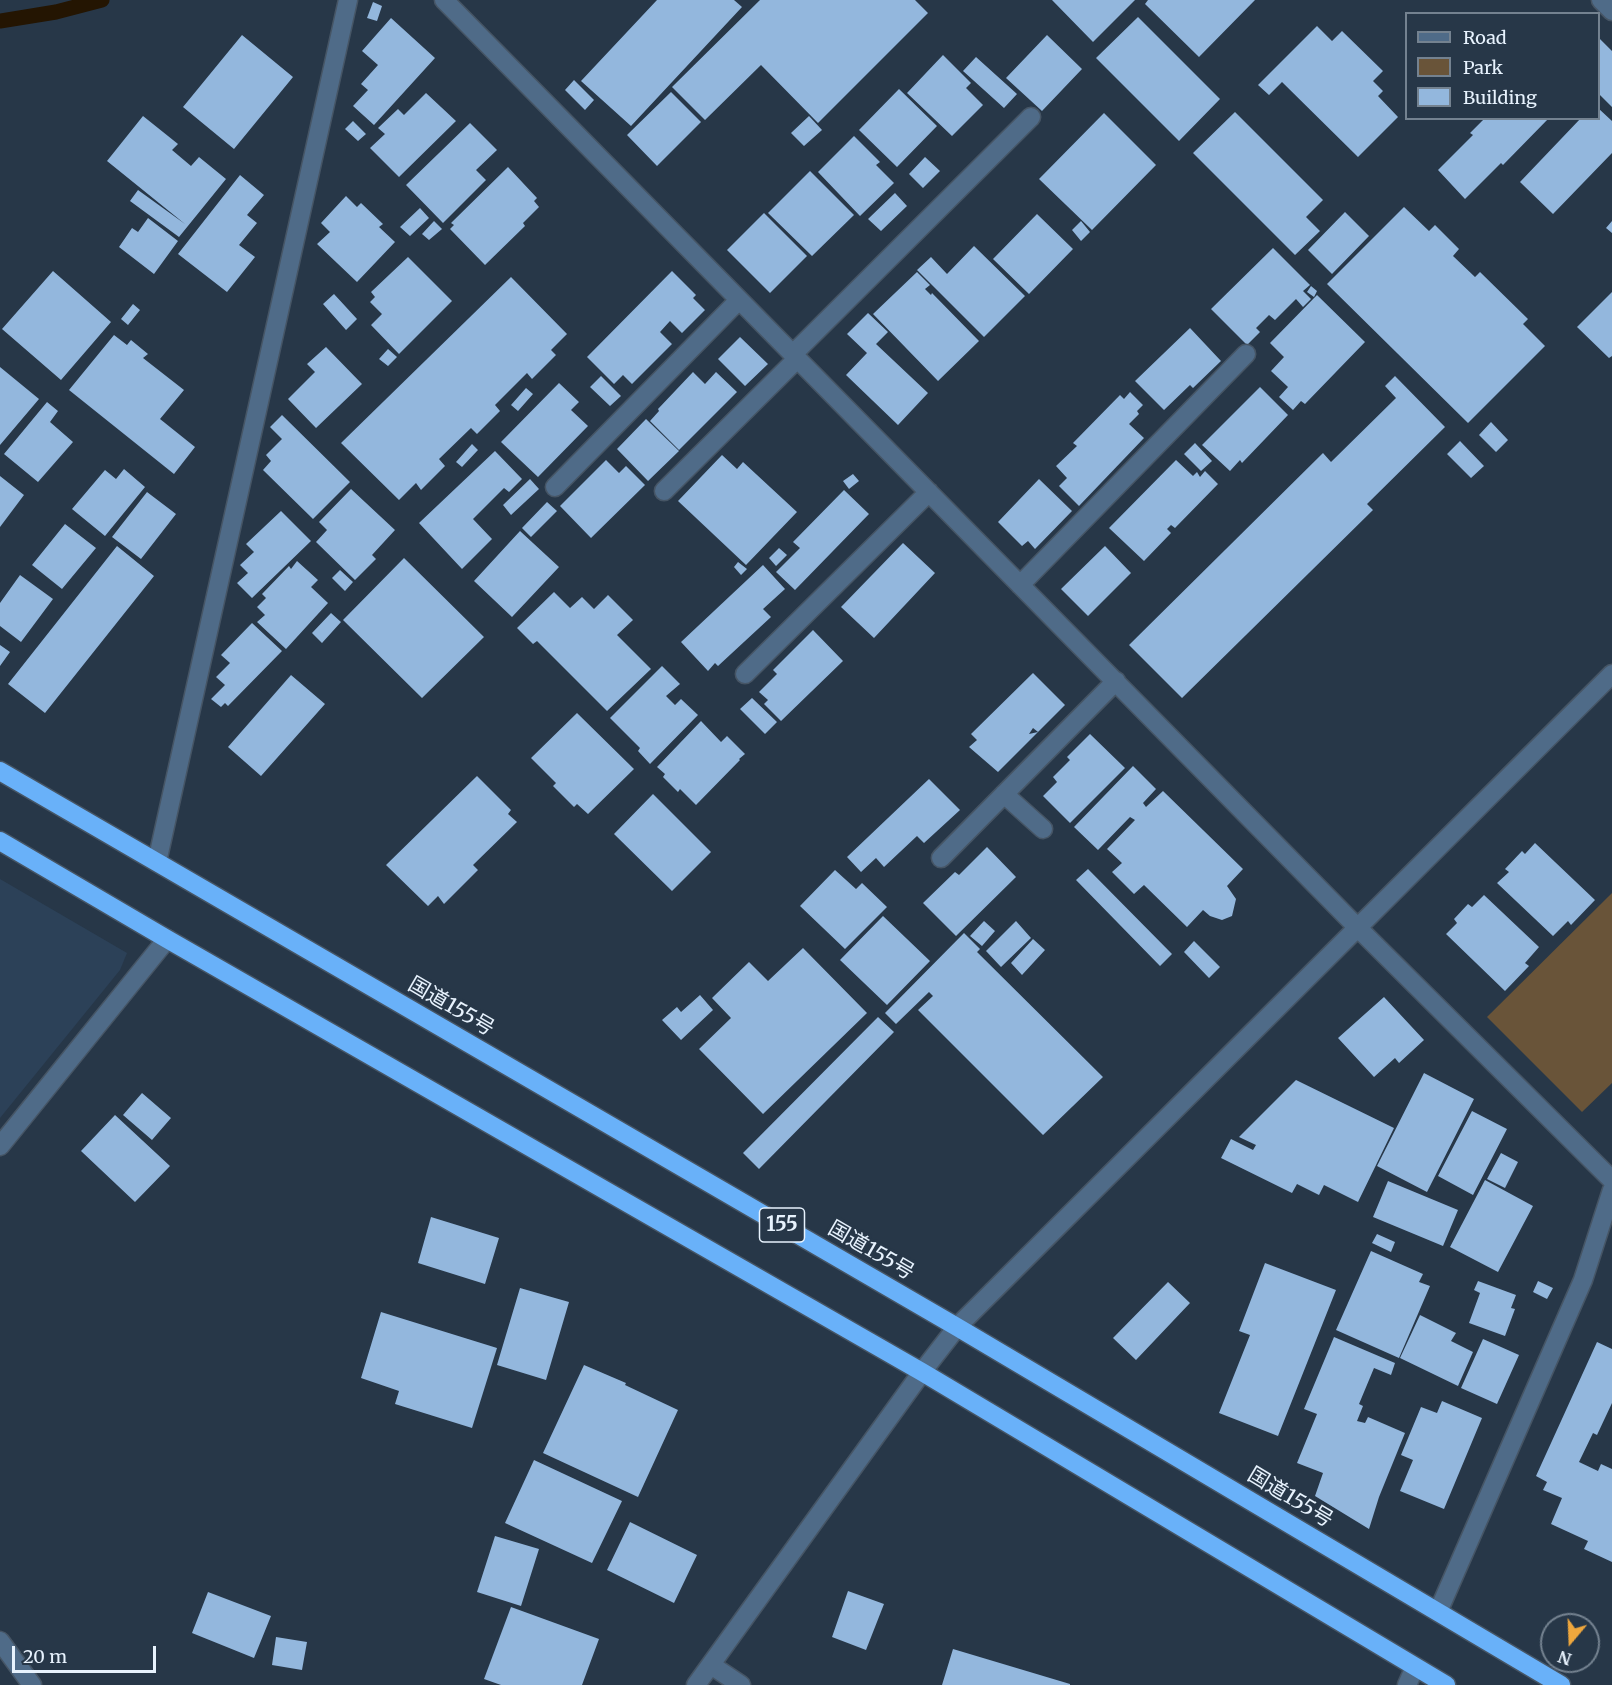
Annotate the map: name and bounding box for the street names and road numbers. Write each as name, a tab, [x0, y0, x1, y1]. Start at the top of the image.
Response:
street label: 国道155号	[403, 972, 499, 1042]
road number: 155	[760, 1208, 804, 1242]
street label: 国道155号	[823, 1216, 919, 1286]
street label: 国道155号	[1243, 1463, 1337, 1533]

